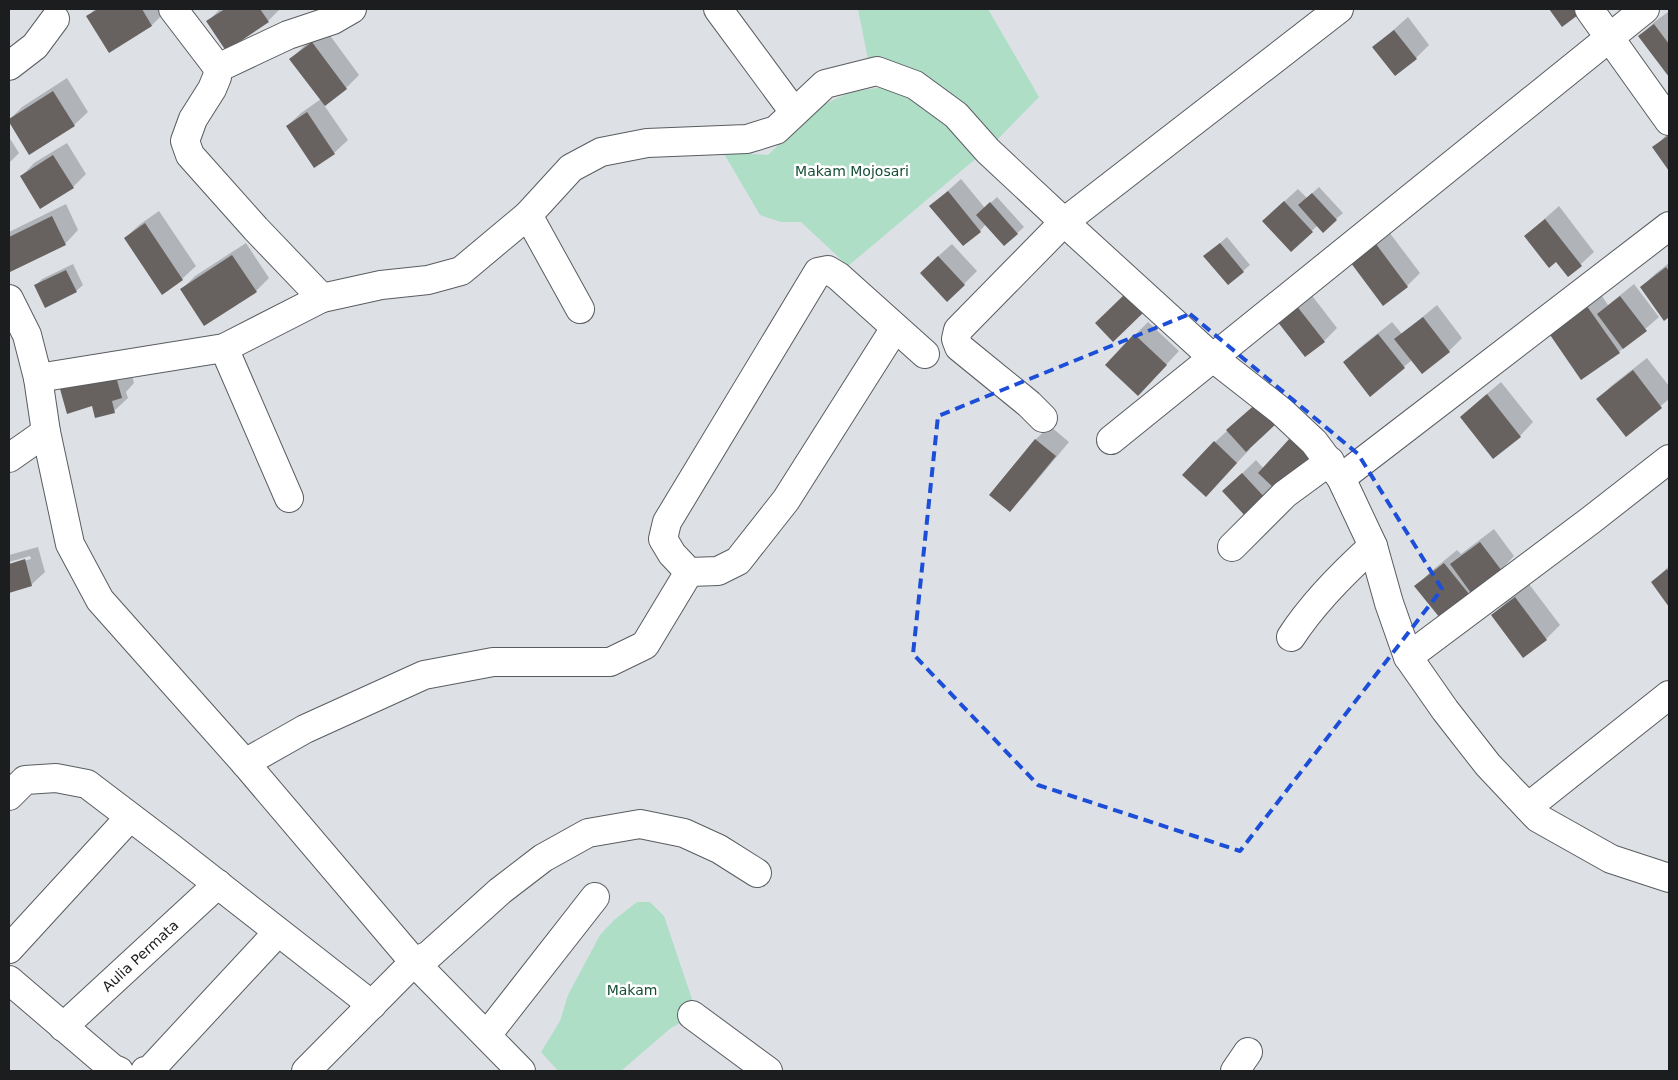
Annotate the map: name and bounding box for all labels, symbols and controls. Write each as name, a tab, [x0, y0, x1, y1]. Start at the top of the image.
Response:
park label: Makam Mojosari	[795, 163, 909, 179]
street label: Aulia Permata	[99, 917, 182, 995]
park label: Makam	[607, 982, 657, 998]

